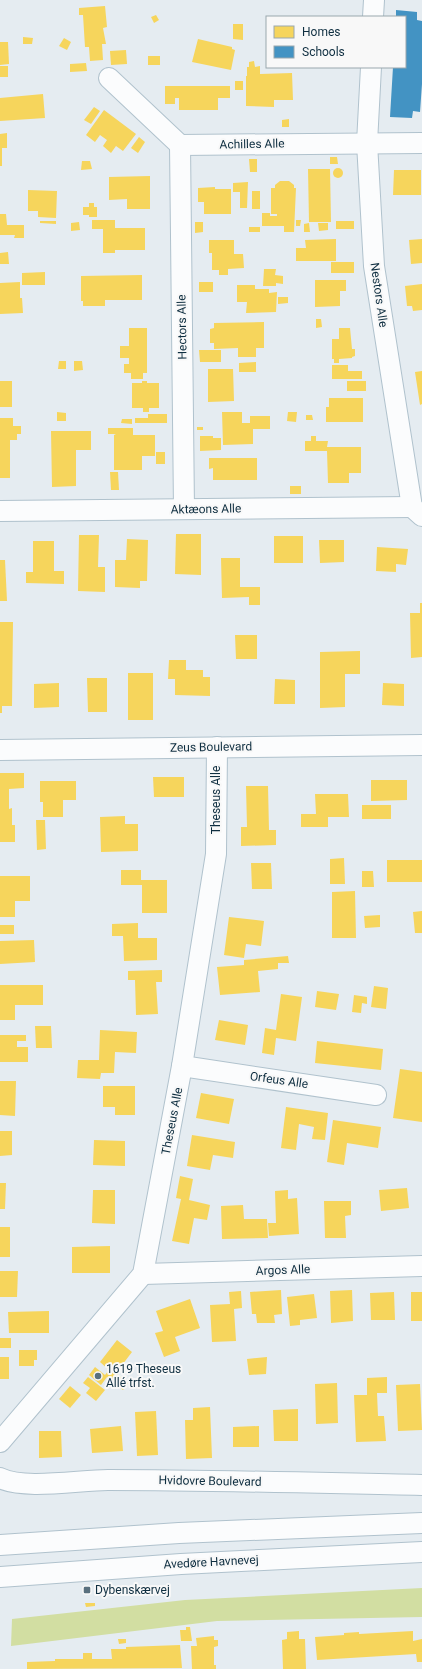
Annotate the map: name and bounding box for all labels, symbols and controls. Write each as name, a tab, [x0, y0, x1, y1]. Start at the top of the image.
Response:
legend	[266, 16, 406, 68]
text: Homes	[302, 25, 340, 39]
text: Schools	[302, 45, 345, 59]
street label: Achilles Alle	[219, 136, 285, 152]
street label: Nestors Alle	[368, 262, 390, 328]
street label: Hectors Alle	[174, 294, 190, 360]
street label: Aktæons Alle	[171, 501, 241, 517]
street label: Zeus Boulevard	[170, 739, 252, 755]
street label: Theseus Alle	[209, 766, 223, 834]
street label: Orfeus Alle	[249, 1069, 309, 1091]
street label: Theseus Alle	[159, 1086, 185, 1156]
street label: Argos Alle	[255, 1262, 311, 1278]
place label: 1619 Theseus Allé trfst.	[106, 1362, 181, 1390]
marker: 1619 Theseus Allé trfst.	[93, 1371, 103, 1381]
street label: Hvidovre Boulevard	[158, 1473, 262, 1489]
street label: Avedøre Havnevej	[163, 1553, 259, 1571]
place label: Dybenskærvej	[95, 1583, 170, 1597]
marker: Dybenskærvej	[82, 1585, 92, 1595]

